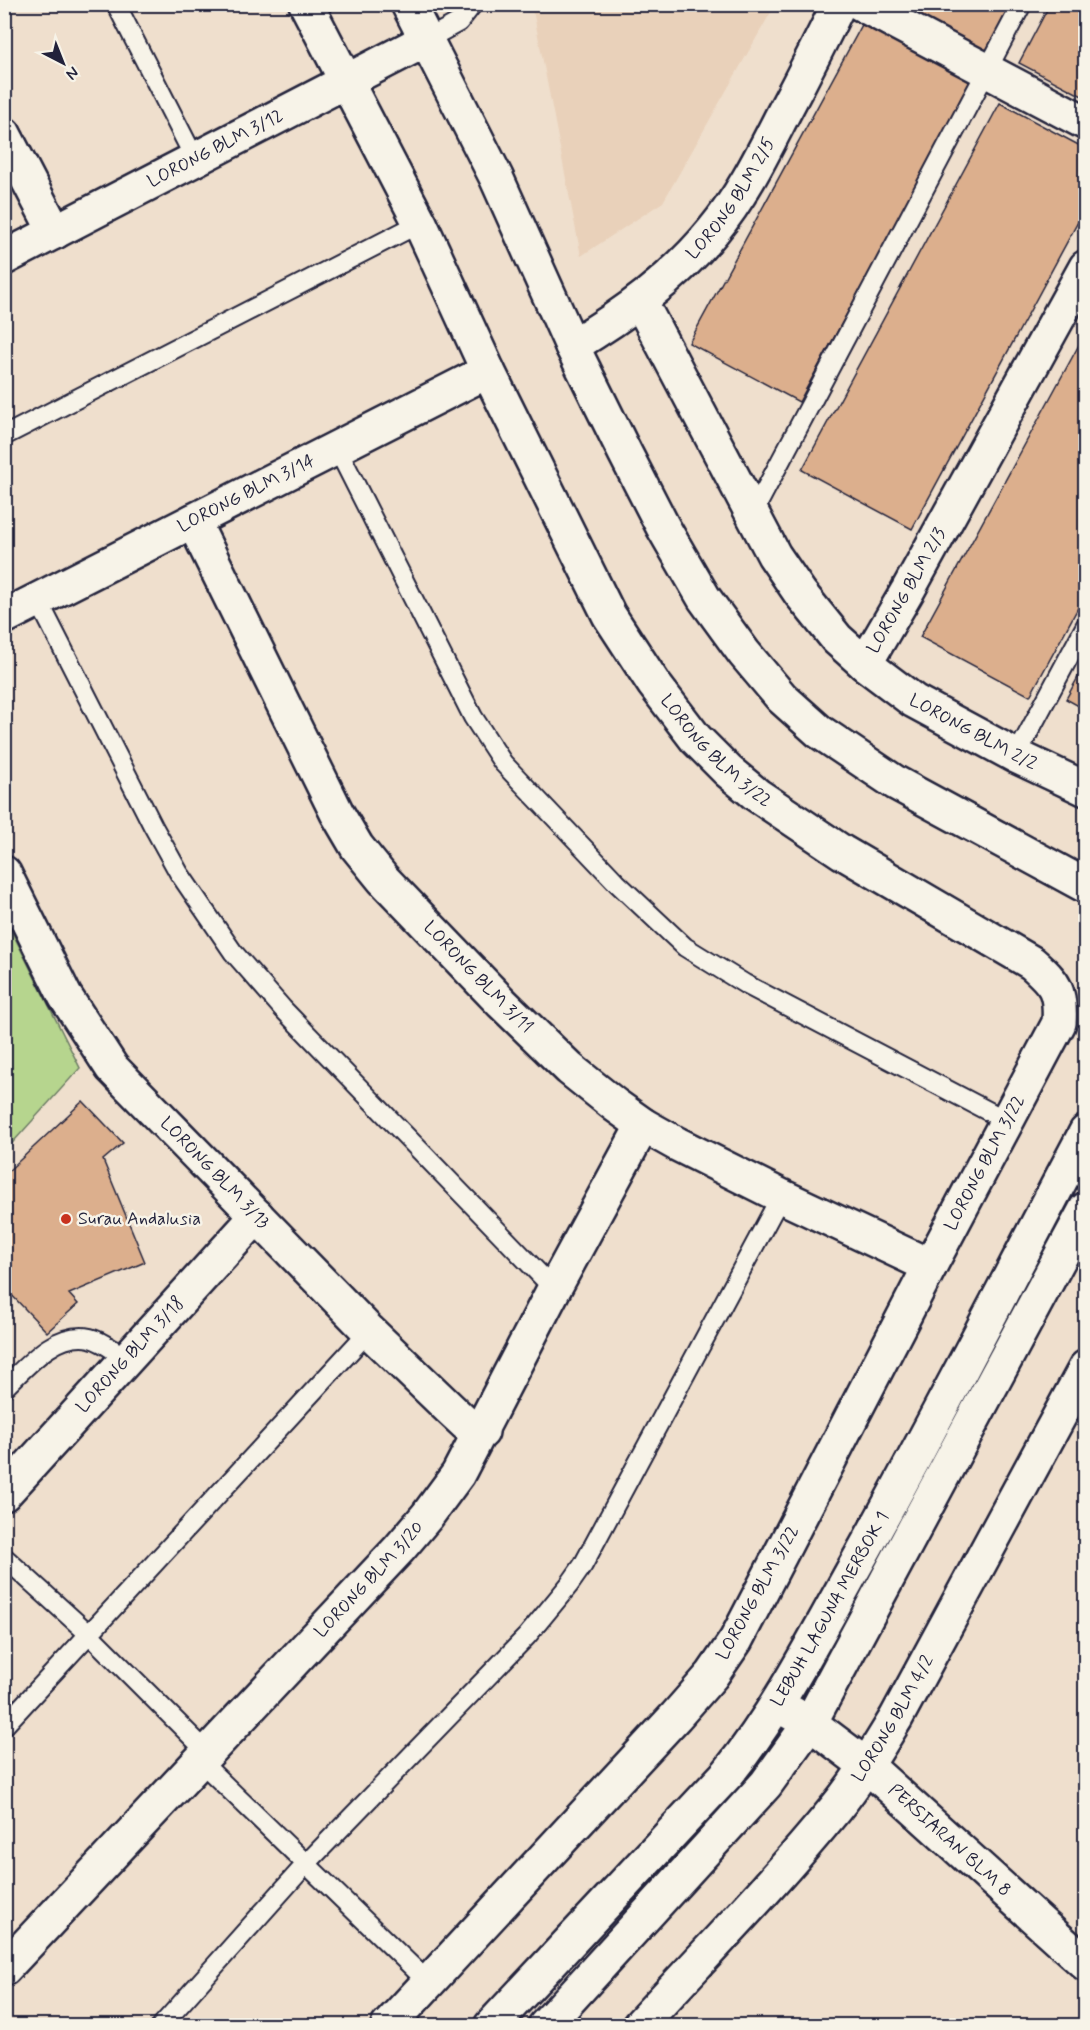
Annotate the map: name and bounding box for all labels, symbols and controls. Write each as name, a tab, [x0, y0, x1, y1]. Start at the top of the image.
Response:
north arrow	[33, 33, 93, 93]
text: N	[61, 62, 83, 84]
street label: LORONG BLM 3/12	[144, 104, 287, 194]
street label: LORONG BLM 2/5	[681, 133, 781, 265]
street label: LORONG BLM 3/14	[174, 449, 319, 539]
street label: LORONG BLM 2/3	[862, 524, 952, 658]
street label: LORONG BLM 2/2	[905, 688, 1041, 776]
street label: LORONG BLM 3/22	[654, 690, 776, 813]
street label: LORONG BLM 3/11	[418, 916, 538, 1039]
street label: LORONG BLM 3/22	[939, 1091, 1031, 1235]
street label: LORONG BLM 3/13	[154, 1112, 275, 1234]
place label: Surau Andalusia	[78, 1207, 201, 1231]
marker: Surau Andalusia	[59, 1212, 73, 1226]
street label: LORONG BLM 3/18	[71, 1291, 190, 1418]
street label: LEBUH LAGUNA MERBOK 1	[766, 1508, 895, 1711]
street label: LORONG BLM 3/20	[309, 1516, 429, 1643]
street label: LORONG BLM 3/22	[711, 1522, 805, 1664]
street label: LORONG BLM 4/2	[847, 1651, 940, 1787]
street label: PERSIARAN BLM 8	[883, 1779, 1016, 1902]

